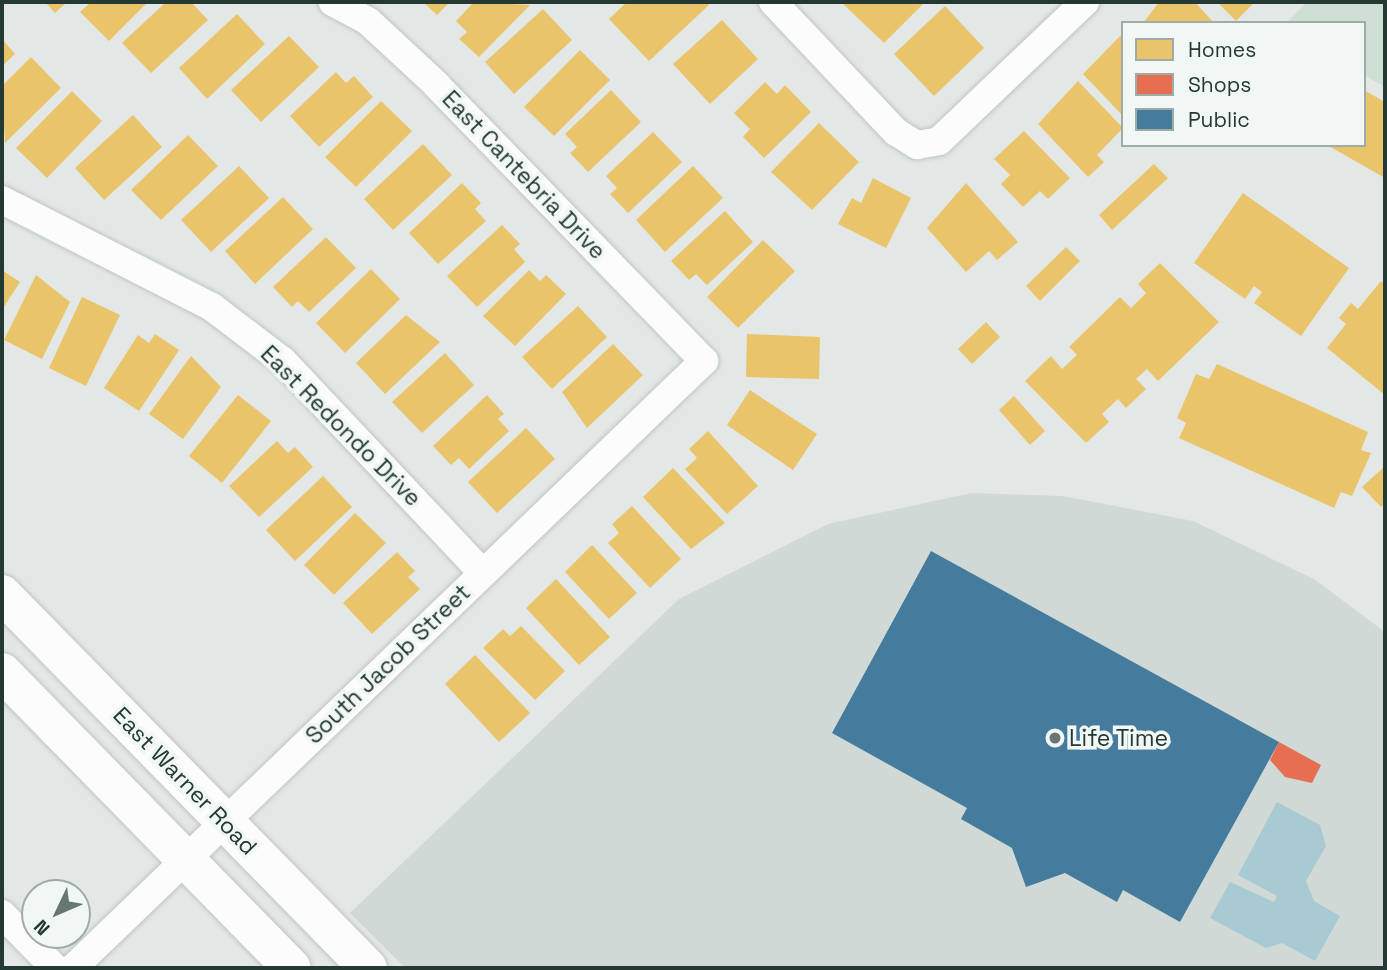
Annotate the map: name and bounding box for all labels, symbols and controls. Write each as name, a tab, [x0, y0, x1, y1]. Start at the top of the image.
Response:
legend	[1121, 21, 1366, 147]
text: Homes	[1188, 36, 1256, 63]
text: Shops	[1188, 71, 1251, 98]
street label: East Cantebria Drive	[437, 85, 611, 265]
text: Public	[1188, 106, 1250, 133]
street label: East Redondo Drive	[255, 340, 427, 512]
street label: South Jacob Street	[300, 578, 476, 750]
street label: East Warner Road	[107, 701, 263, 861]
place label: Life Time	[1069, 724, 1169, 752]
marker: Life Time	[1047, 730, 1063, 746]
north arrow	[21, 879, 91, 949]
text: N	[29, 914, 55, 941]

